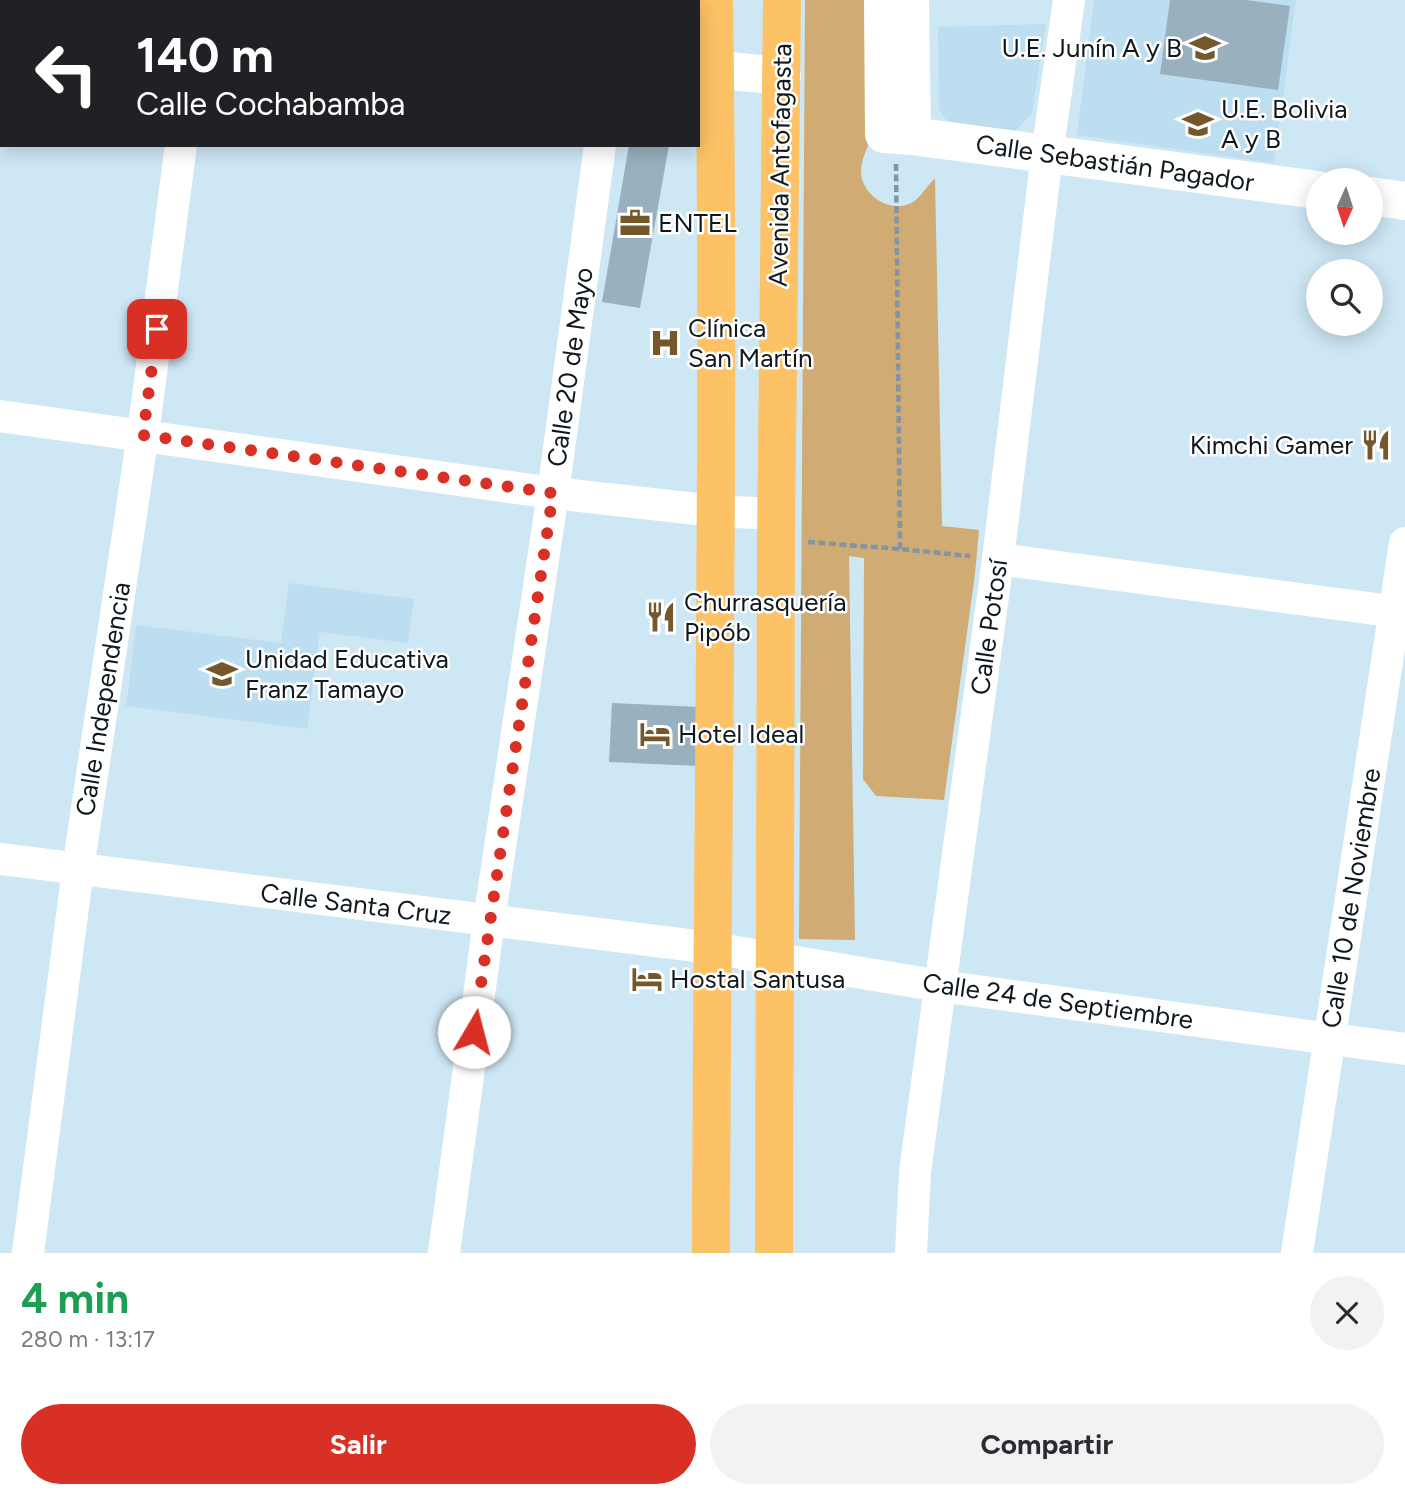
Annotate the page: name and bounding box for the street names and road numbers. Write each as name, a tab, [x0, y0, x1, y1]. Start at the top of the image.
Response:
street label: Avenida Antofagasta	[762, 43, 798, 287]
street label: Calle Sebastián Pagador	[974, 128, 1256, 198]
street label: Calle 20 de Mayo	[540, 265, 600, 469]
street label: Calle Potosí	[964, 556, 1015, 697]
street label: Calle Independencia	[69, 580, 137, 818]
street label: Calle 10 de Noviembre	[1315, 766, 1387, 1030]
street label: Calle Santa Cruz	[259, 876, 453, 932]
street label: Calle 24 de Septiembre	[921, 966, 1195, 1036]

